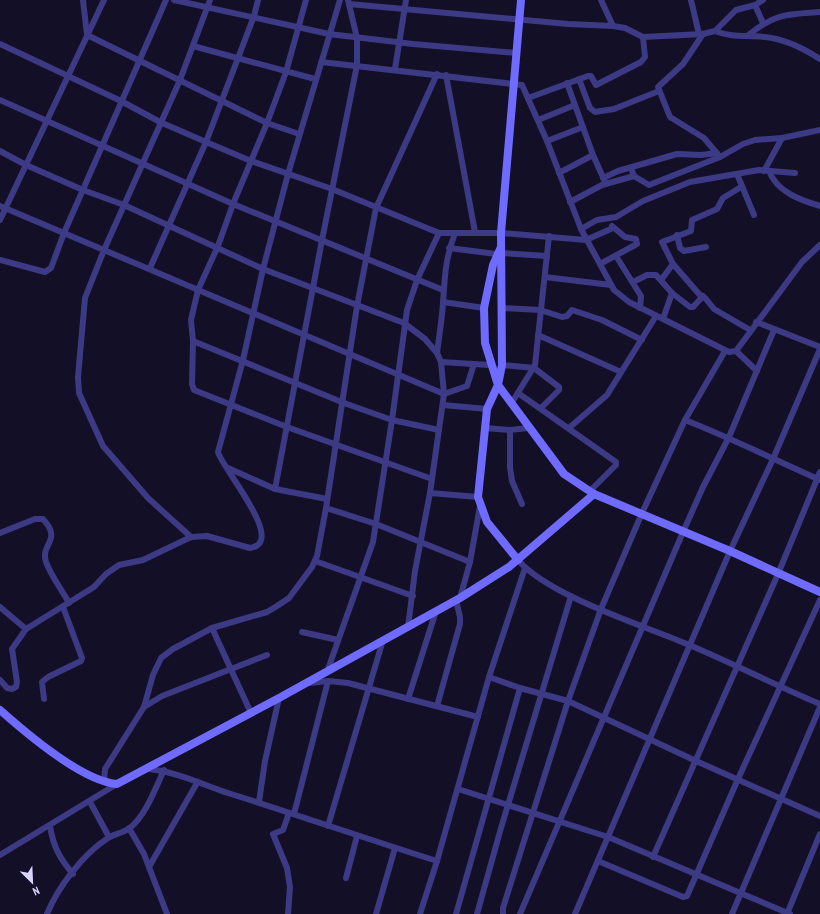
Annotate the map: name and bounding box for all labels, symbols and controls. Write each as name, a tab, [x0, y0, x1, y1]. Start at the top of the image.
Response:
north arrow	[12, 862, 52, 902]
text: N	[30, 884, 42, 899]

